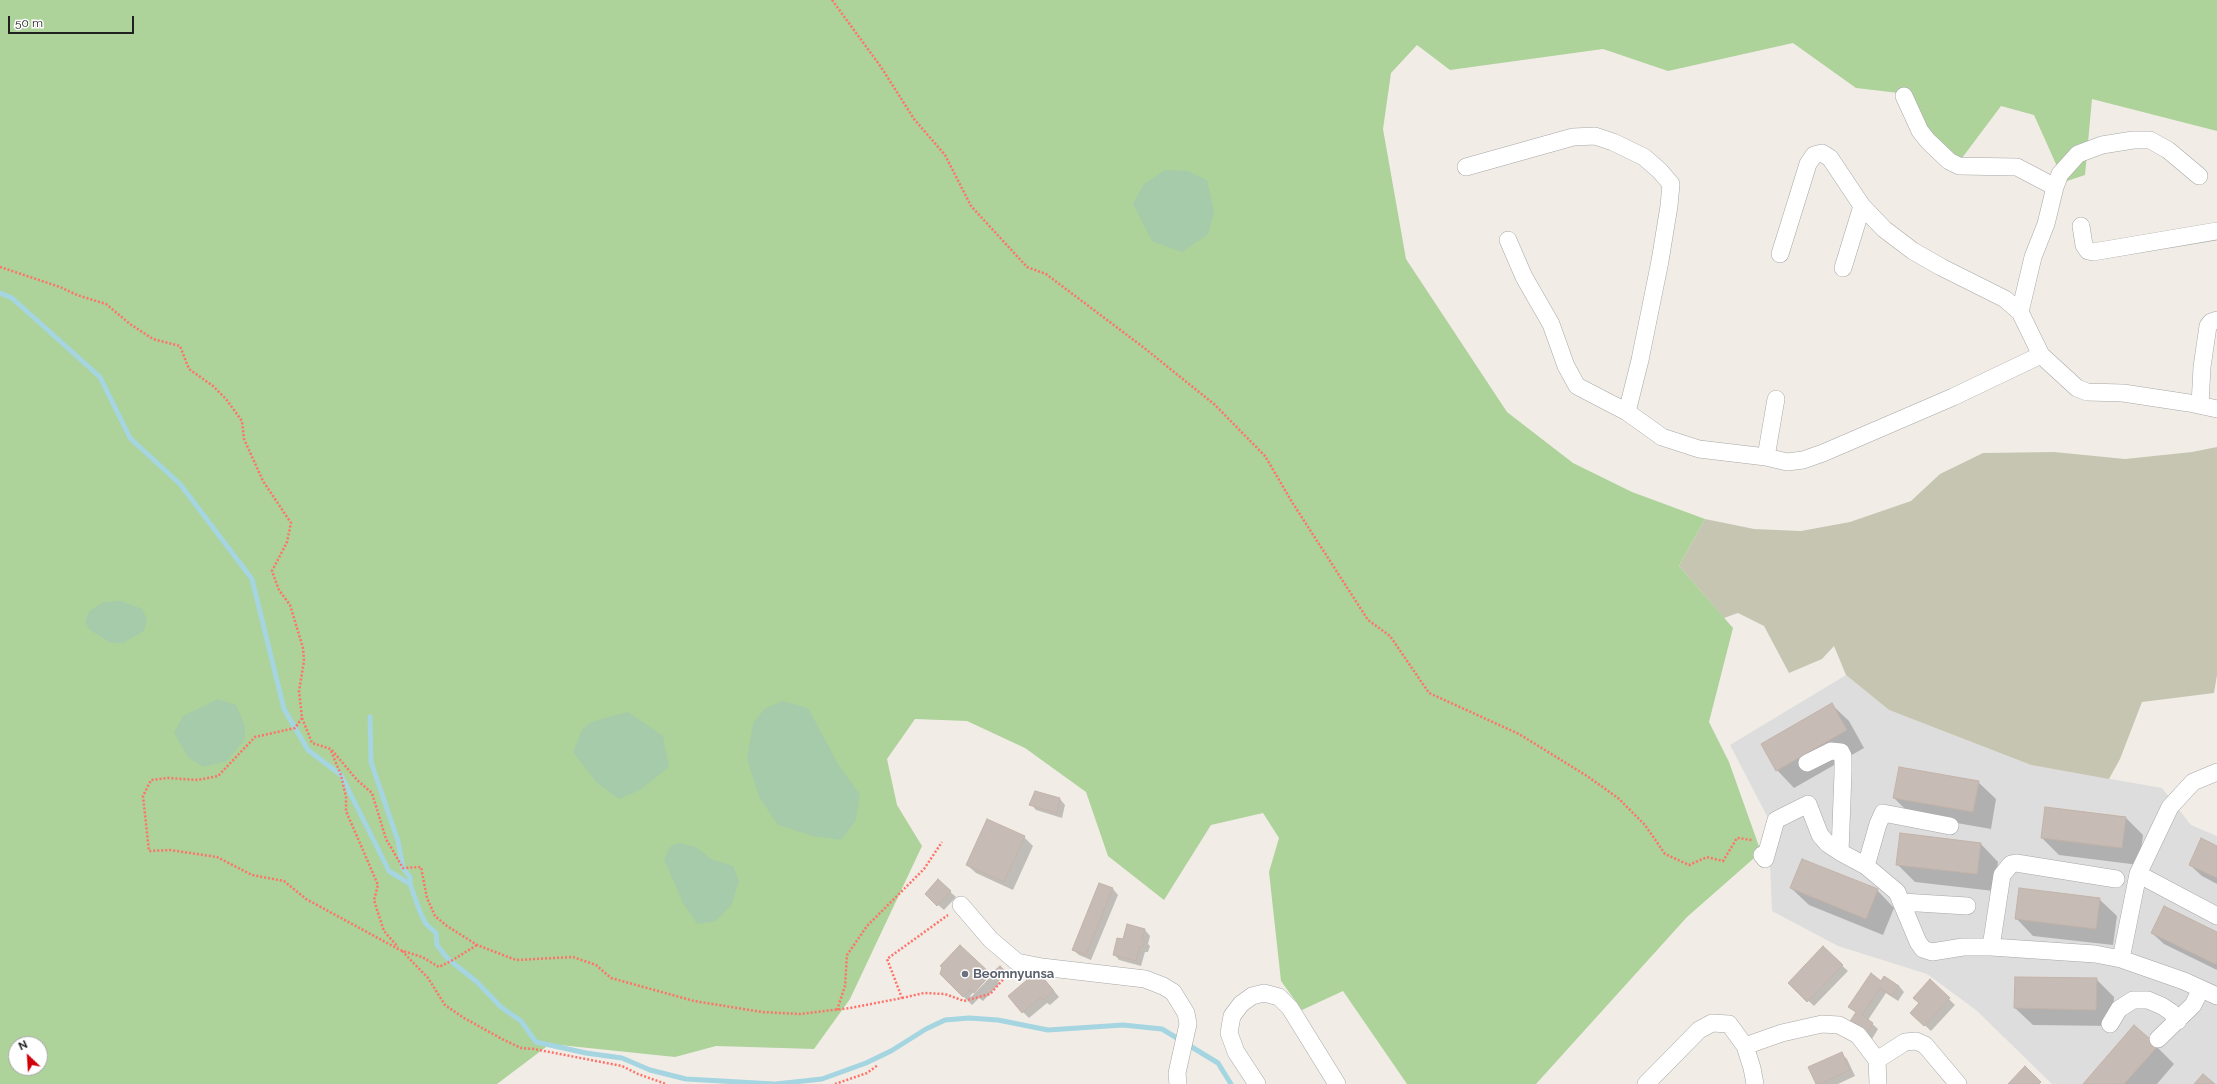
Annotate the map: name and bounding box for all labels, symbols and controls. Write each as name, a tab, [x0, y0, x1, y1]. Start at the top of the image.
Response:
scale bar	[10, 8, 136, 34]
text: 50 m	[15, 16, 43, 30]
place label: Beomnyunsa	[973, 966, 1054, 982]
marker: Beomnyunsa	[960, 969, 970, 979]
north arrow	[8, 1036, 48, 1076]
text: N	[17, 1038, 30, 1053]

